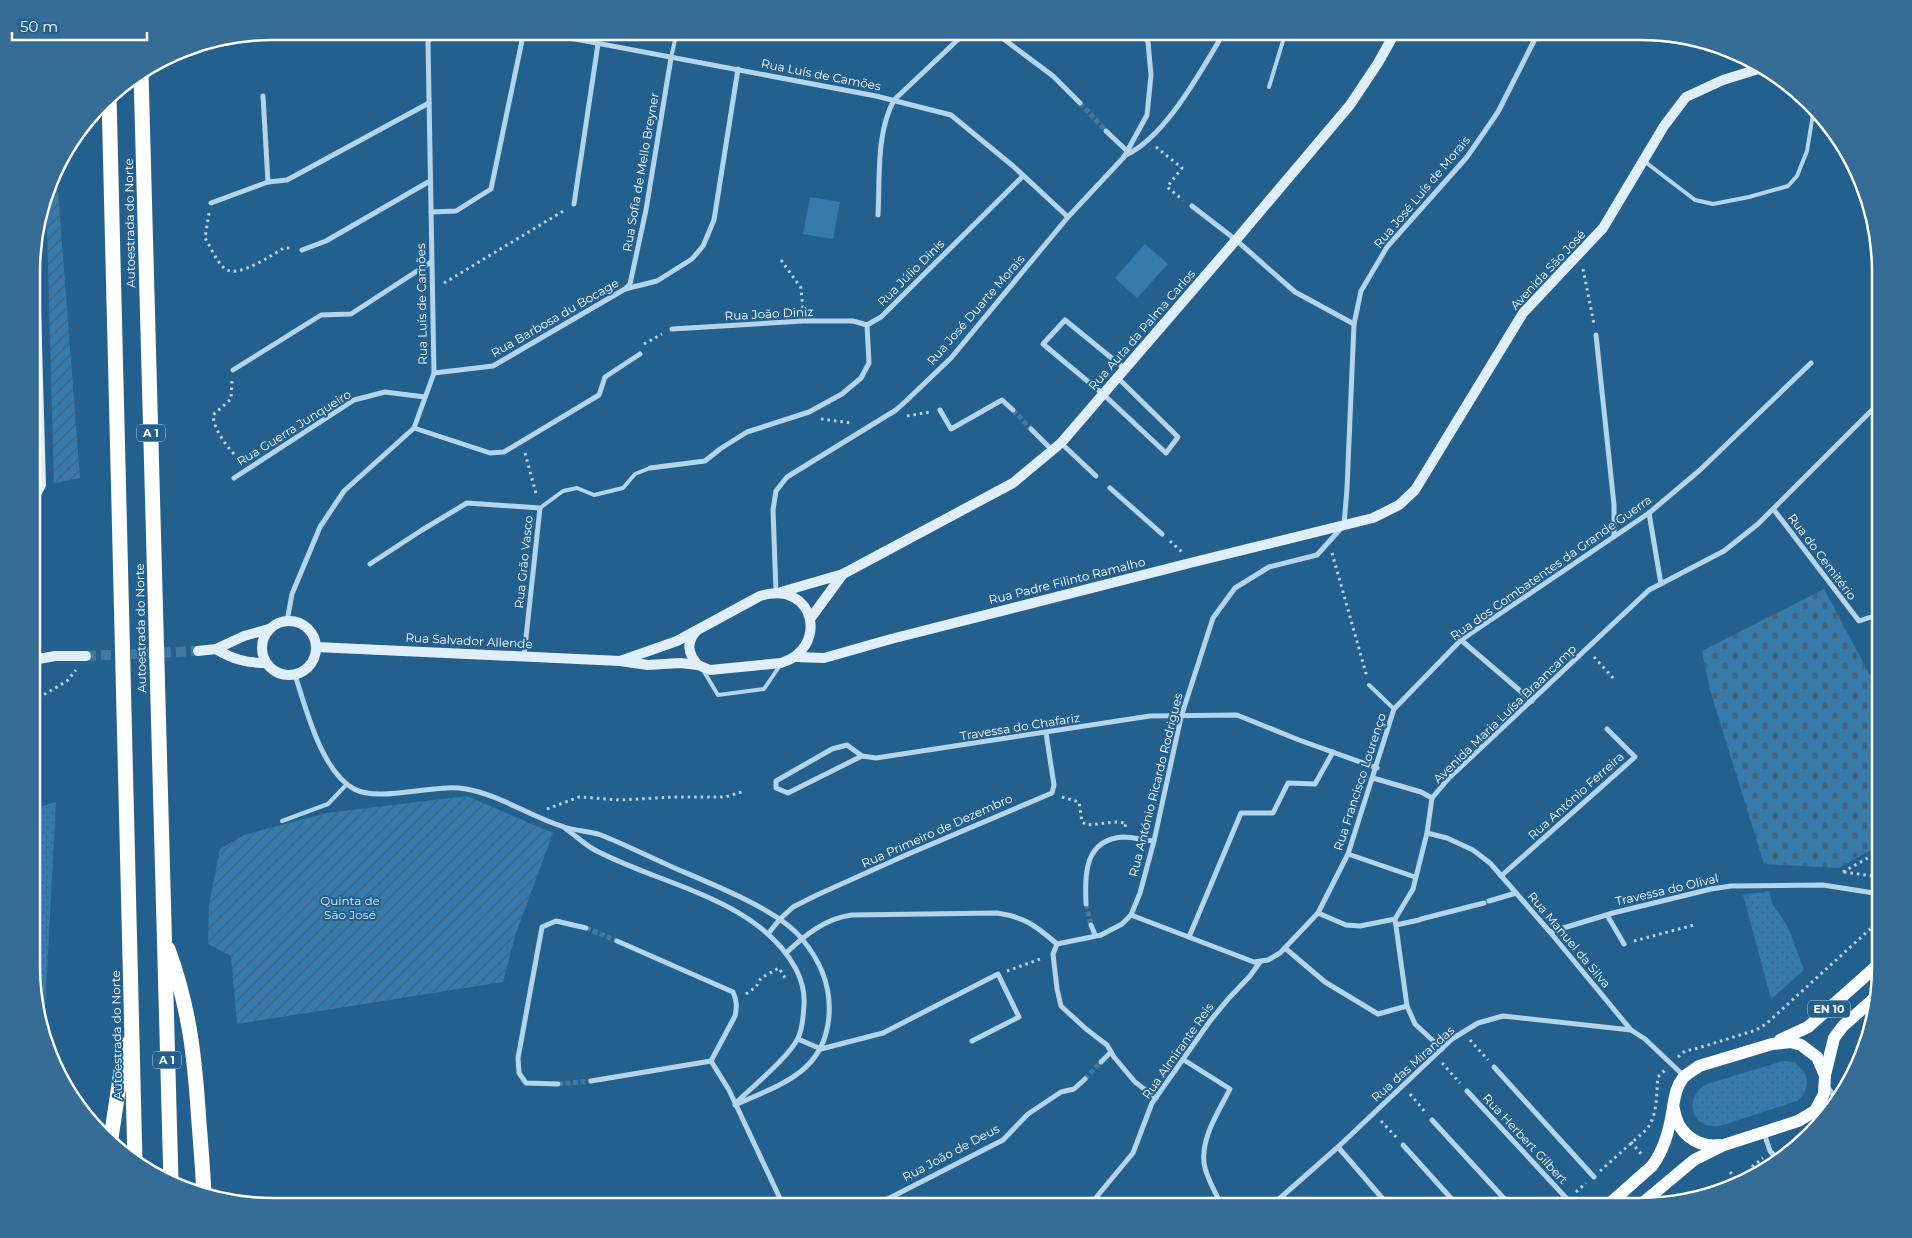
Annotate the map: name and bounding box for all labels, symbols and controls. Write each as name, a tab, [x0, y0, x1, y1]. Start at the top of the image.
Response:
scale bar	[12, 10, 148, 42]
text: 50 m	[20, 17, 58, 36]
street label: Rua Luís de Camões	[760, 56, 882, 94]
street label: Rua Sofia de Mello Breyner	[619, 91, 662, 253]
street label: Rua José Luís de Morais	[1370, 132, 1473, 251]
street label: Autoestrada do Norte	[121, 158, 138, 288]
street label: Avenida São José	[1507, 227, 1588, 313]
street label: Rua Júlio Dinis	[874, 236, 947, 309]
street label: Rua Luís de Camões	[413, 243, 430, 365]
street label: Rua José Duarte Morais	[924, 251, 1028, 368]
street label: Rua Auta da Palma Carlos	[1085, 266, 1198, 393]
street label: Rua Barbosa du Bocage	[488, 275, 621, 360]
street label: Rua João Diniz	[724, 304, 814, 323]
street label: Rua Guerra Junqueiro	[234, 386, 354, 469]
road number: A 1	[137, 424, 165, 442]
street label: Rua dos Combatentes da Grande Guerra	[1447, 492, 1654, 643]
street label: Rua do Cemitério	[1785, 510, 1860, 603]
street label: Rua Grão Vasco	[511, 515, 536, 609]
street label: Rua Padre Filinto Ramalho	[987, 554, 1147, 607]
street label: Autoestrada do Norte	[132, 563, 149, 693]
street label: Rua Salvador Allende	[405, 630, 533, 651]
street label: Avenida Maria Luísa Braancamp	[1430, 641, 1579, 786]
street label: Rua António Ricardo Rodrigues	[1125, 691, 1186, 878]
street label: Travessa do Chafariz	[959, 710, 1081, 743]
street label: Rua Francisco Lourenço	[1330, 711, 1389, 853]
street label: Rua António Ferreira	[1525, 749, 1627, 843]
street label: Rua Primeiro de Dezembro	[859, 790, 1015, 871]
street label: Travessa do Olival	[1614, 870, 1720, 909]
street label: Rua Manuel da Silva	[1525, 889, 1614, 991]
park label: Quinta de São José	[320, 893, 380, 922]
street label: Autoestrada do Norte	[108, 970, 125, 1100]
street label: Rua Almirante Reis	[1139, 999, 1217, 1102]
road number: EN 10	[1808, 1001, 1850, 1018]
street label: Rua das Mirandas	[1368, 1022, 1457, 1105]
road number: A 1	[153, 1052, 181, 1068]
street label: Rua Herbert Gilbert	[1480, 1090, 1571, 1187]
street label: Rua João de Deus	[900, 1121, 1002, 1184]

